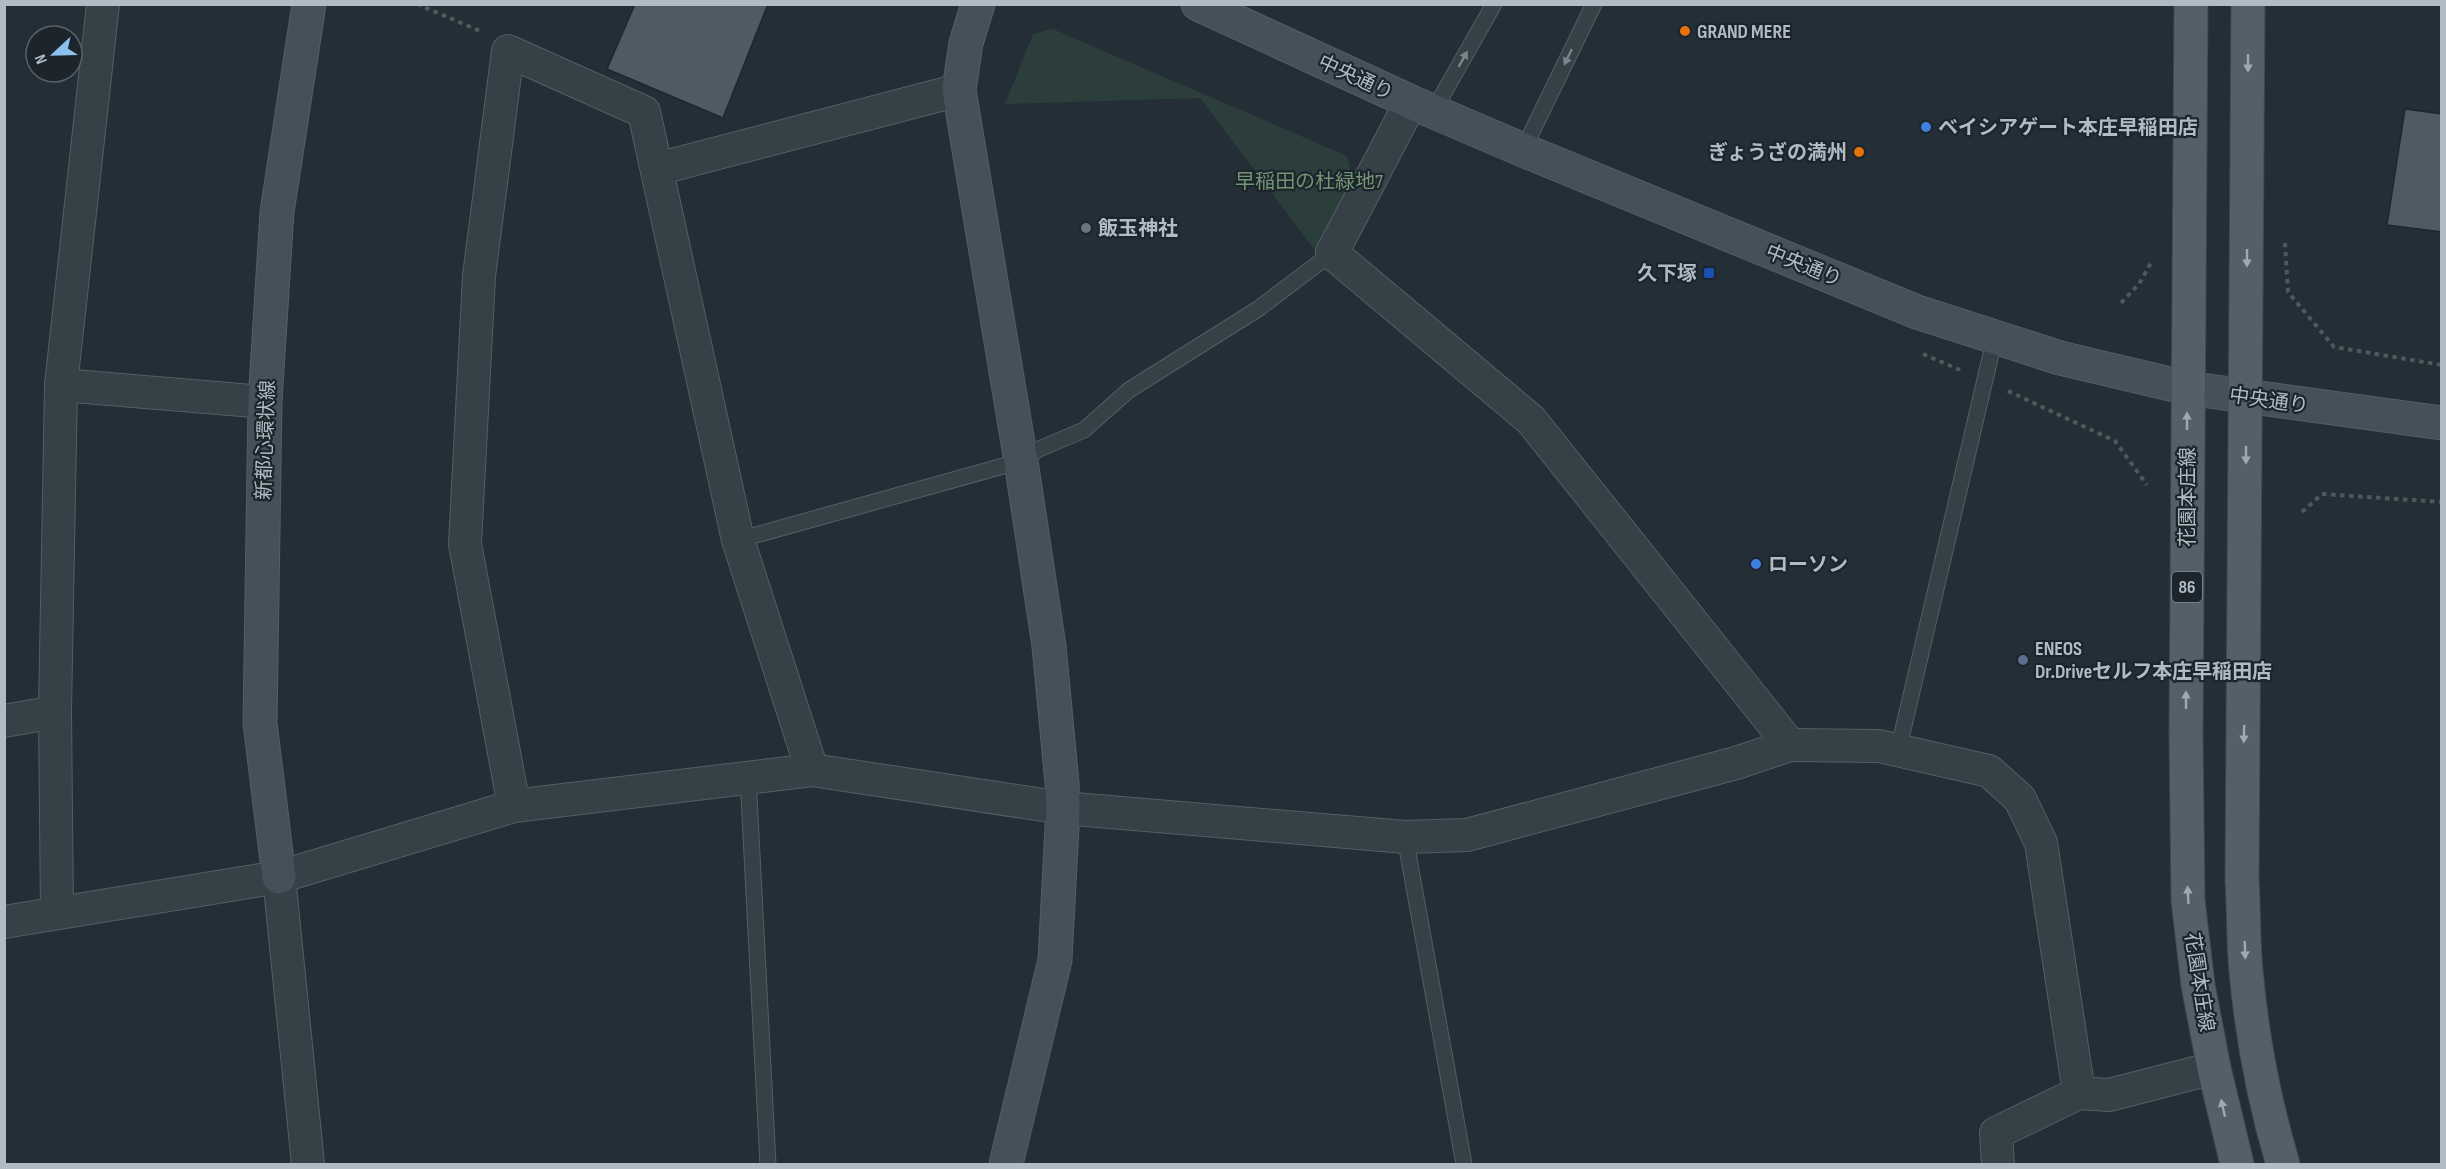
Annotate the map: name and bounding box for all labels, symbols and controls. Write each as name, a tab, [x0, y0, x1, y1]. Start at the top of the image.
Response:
place label: GRAND MERE	[1697, 20, 1791, 44]
north arrow	[24, 24, 84, 84]
marker: GRAND MERE	[1678, 24, 1692, 38]
one-way arrow	[1564, 48, 1574, 66]
street label: 中央通り	[1314, 50, 1397, 106]
one-way arrow	[1458, 51, 1468, 68]
text: N	[31, 52, 52, 67]
one-way arrow	[2243, 53, 2253, 72]
place label: ベイシアゲート本庄早稲田店	[1938, 116, 2198, 140]
marker: ベイシアゲート本庄早稲田店	[1919, 120, 1933, 134]
place label: ぎょうざの満州	[1708, 141, 1847, 165]
marker: ぎょうざの満州	[1852, 145, 1866, 159]
park label: 早稲田の杜緑地7	[1235, 170, 1383, 194]
place label: 飯玉神社	[1098, 217, 1178, 241]
marker: 飯玉神社	[1079, 221, 1093, 235]
street label: 中央通り	[1762, 240, 1845, 292]
one-way arrow	[2242, 248, 2252, 267]
place label: 久下塚	[1637, 262, 1697, 286]
marker: 久下塚	[1702, 266, 1716, 280]
street label: 新都心環状線	[252, 380, 280, 500]
street label: 中央通り	[2228, 384, 2310, 418]
one-way arrow	[2182, 411, 2192, 430]
one-way arrow	[2241, 446, 2251, 465]
street label: 花園本庄線	[2176, 447, 2200, 547]
place label: ローソン	[1768, 553, 1848, 577]
marker: ローソン	[1749, 557, 1763, 571]
road number: 86	[2172, 572, 2202, 602]
place label: ENEOS Dr.Driveセルフ本庄早稲田店	[2035, 637, 2272, 684]
marker: ENEOS Dr.Driveセルフ本庄早稲田店	[2016, 653, 2030, 667]
one-way arrow	[2181, 690, 2191, 709]
one-way arrow	[2239, 725, 2249, 744]
one-way arrow	[2184, 885, 2193, 904]
street label: 花園本庄線	[2179, 931, 2219, 1033]
one-way arrow	[2240, 941, 2250, 960]
one-way arrow	[2218, 1098, 2227, 1117]

